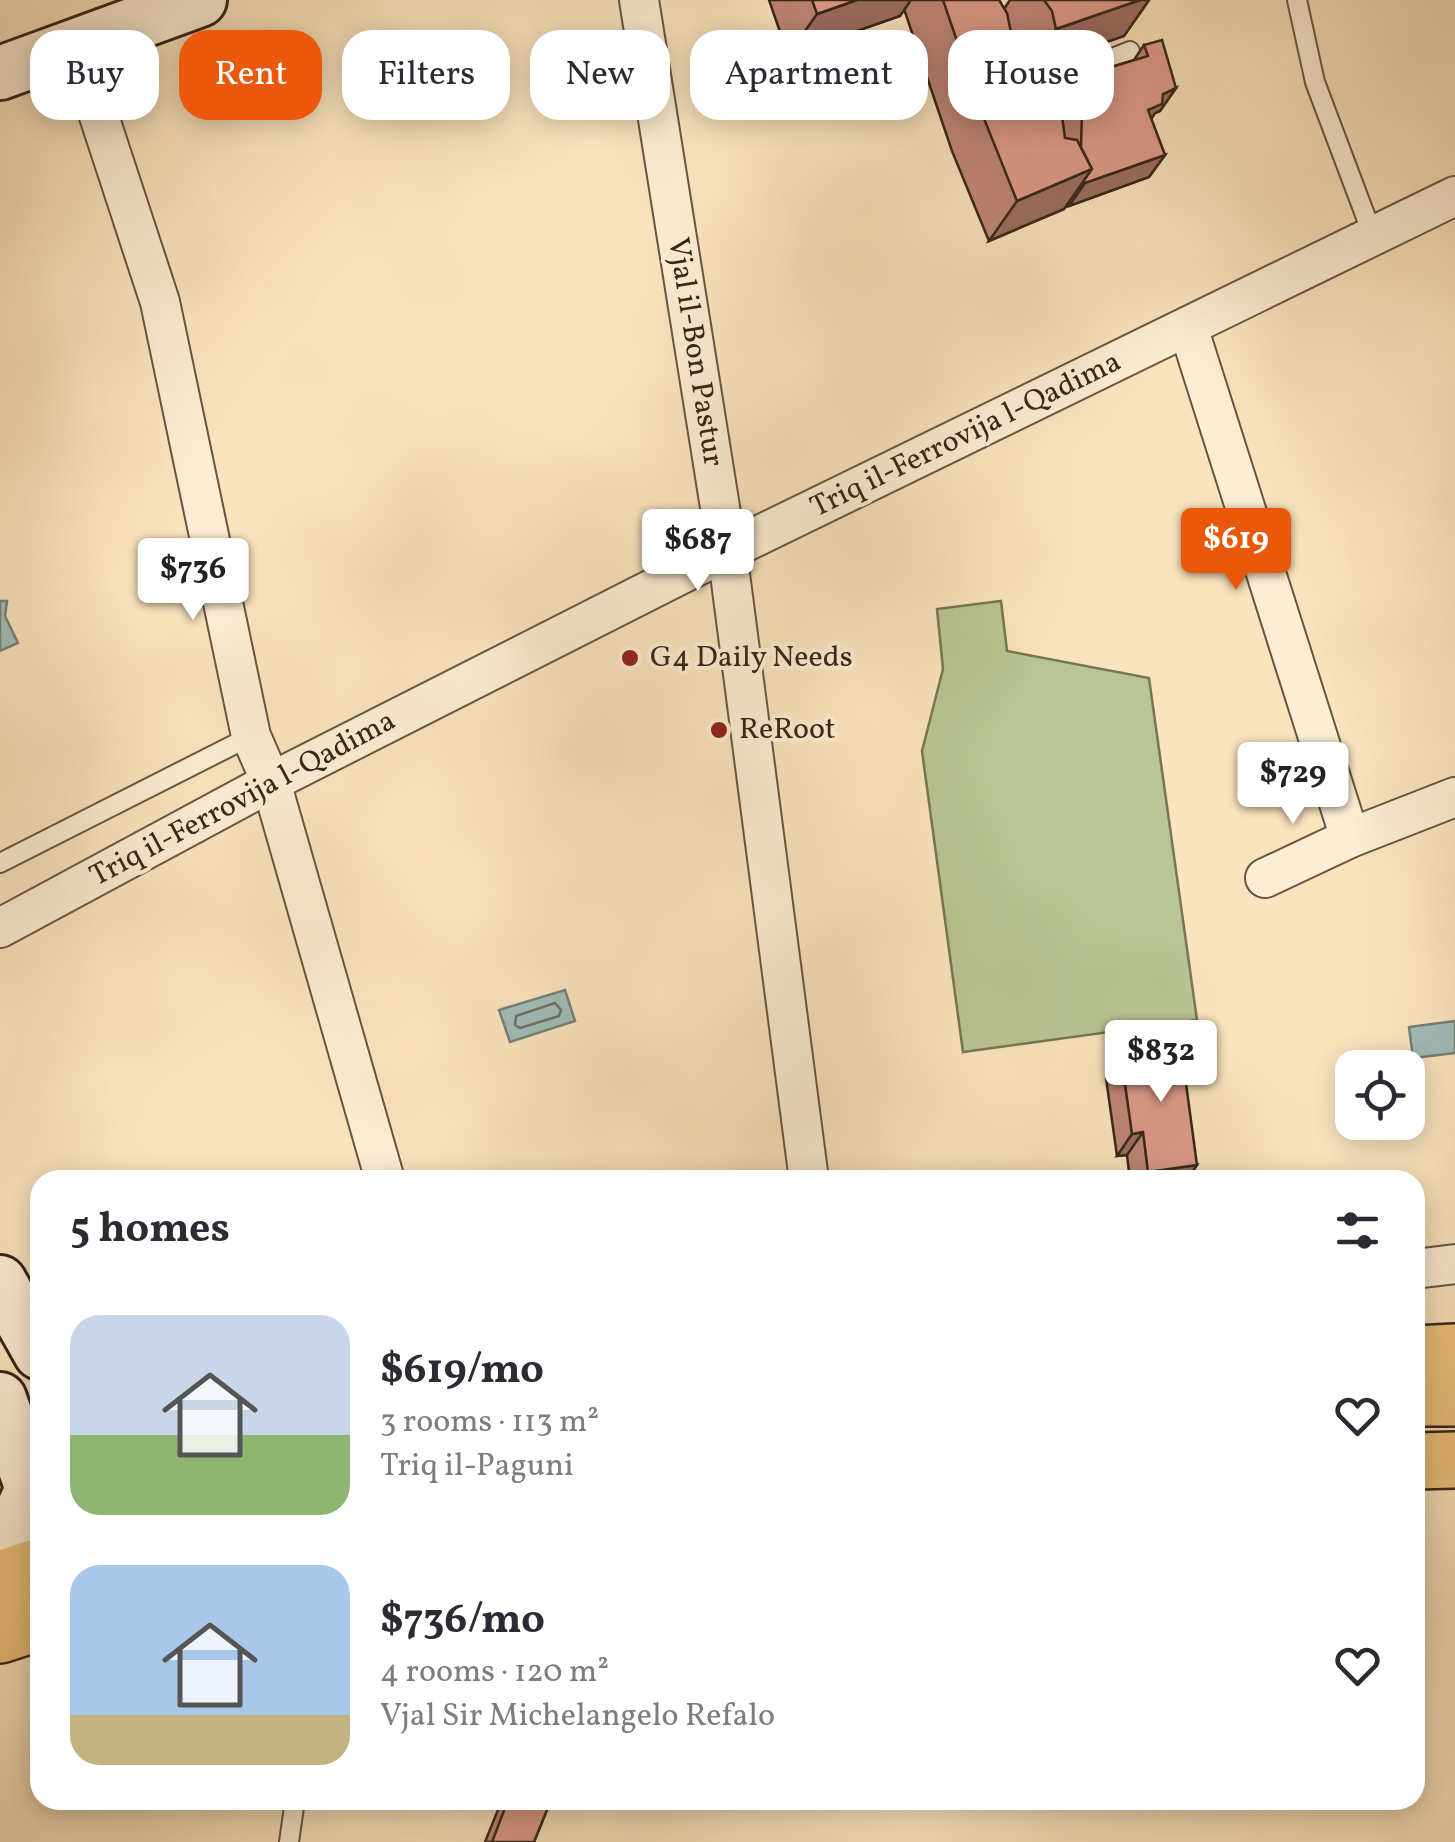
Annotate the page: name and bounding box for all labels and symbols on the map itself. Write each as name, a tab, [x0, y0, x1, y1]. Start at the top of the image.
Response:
street label: Vjal il-Bon Pastur	[656, 235, 734, 469]
street label: Triq il-Ferrovija l-Qadima	[804, 341, 1128, 529]
pin: $619	[1177, 508, 1295, 593]
pin: $687	[639, 509, 757, 594]
pin: $736	[134, 538, 252, 623]
place label: G4 Daily Needs	[650, 637, 852, 679]
marker: G4 Daily Needs	[619, 647, 641, 669]
street label: Triq il-Ferrovija l-Qadima	[83, 700, 403, 898]
place label: ReRoot	[739, 709, 836, 751]
marker: ReRoot	[708, 719, 730, 741]
pin: $729	[1234, 742, 1352, 827]
pin: $832	[1102, 1020, 1220, 1105]

